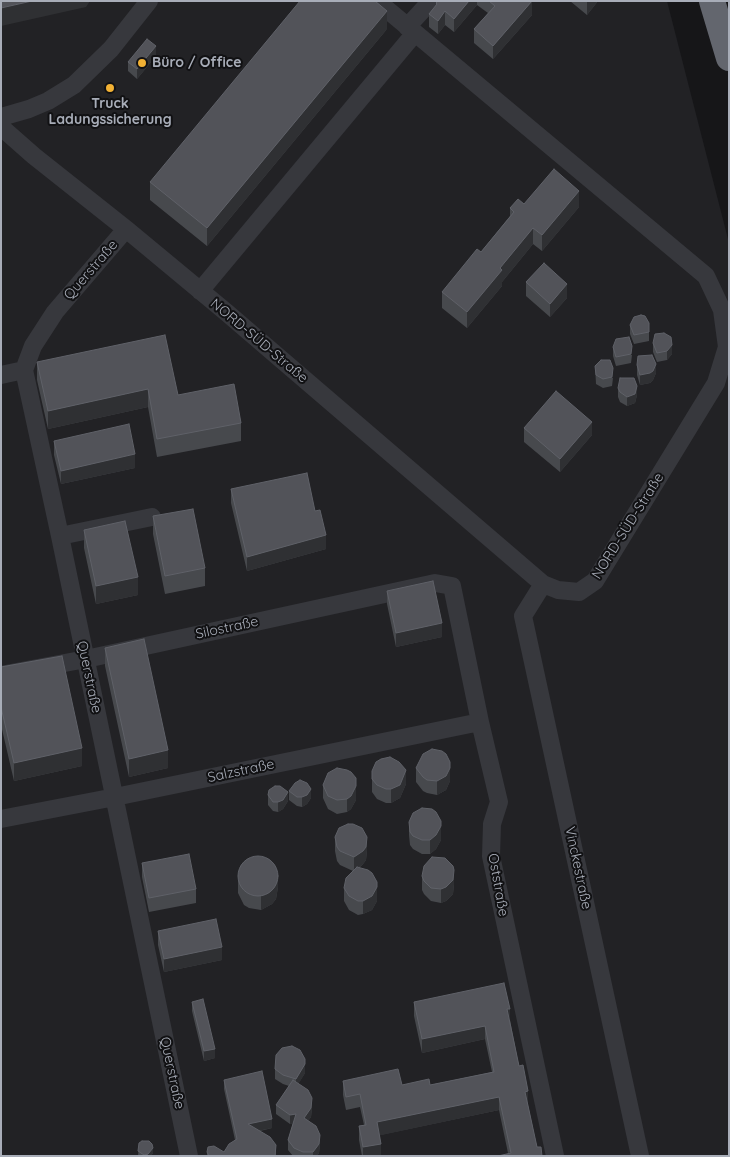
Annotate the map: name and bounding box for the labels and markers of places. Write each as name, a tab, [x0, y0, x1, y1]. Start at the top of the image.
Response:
place label: Büro / Office	[152, 55, 241, 71]
marker: Büro / Office	[136, 57, 148, 69]
marker: Truck Ladungssicherung	[104, 82, 116, 94]
place label: Truck Ladungssicherung	[48, 96, 172, 128]

